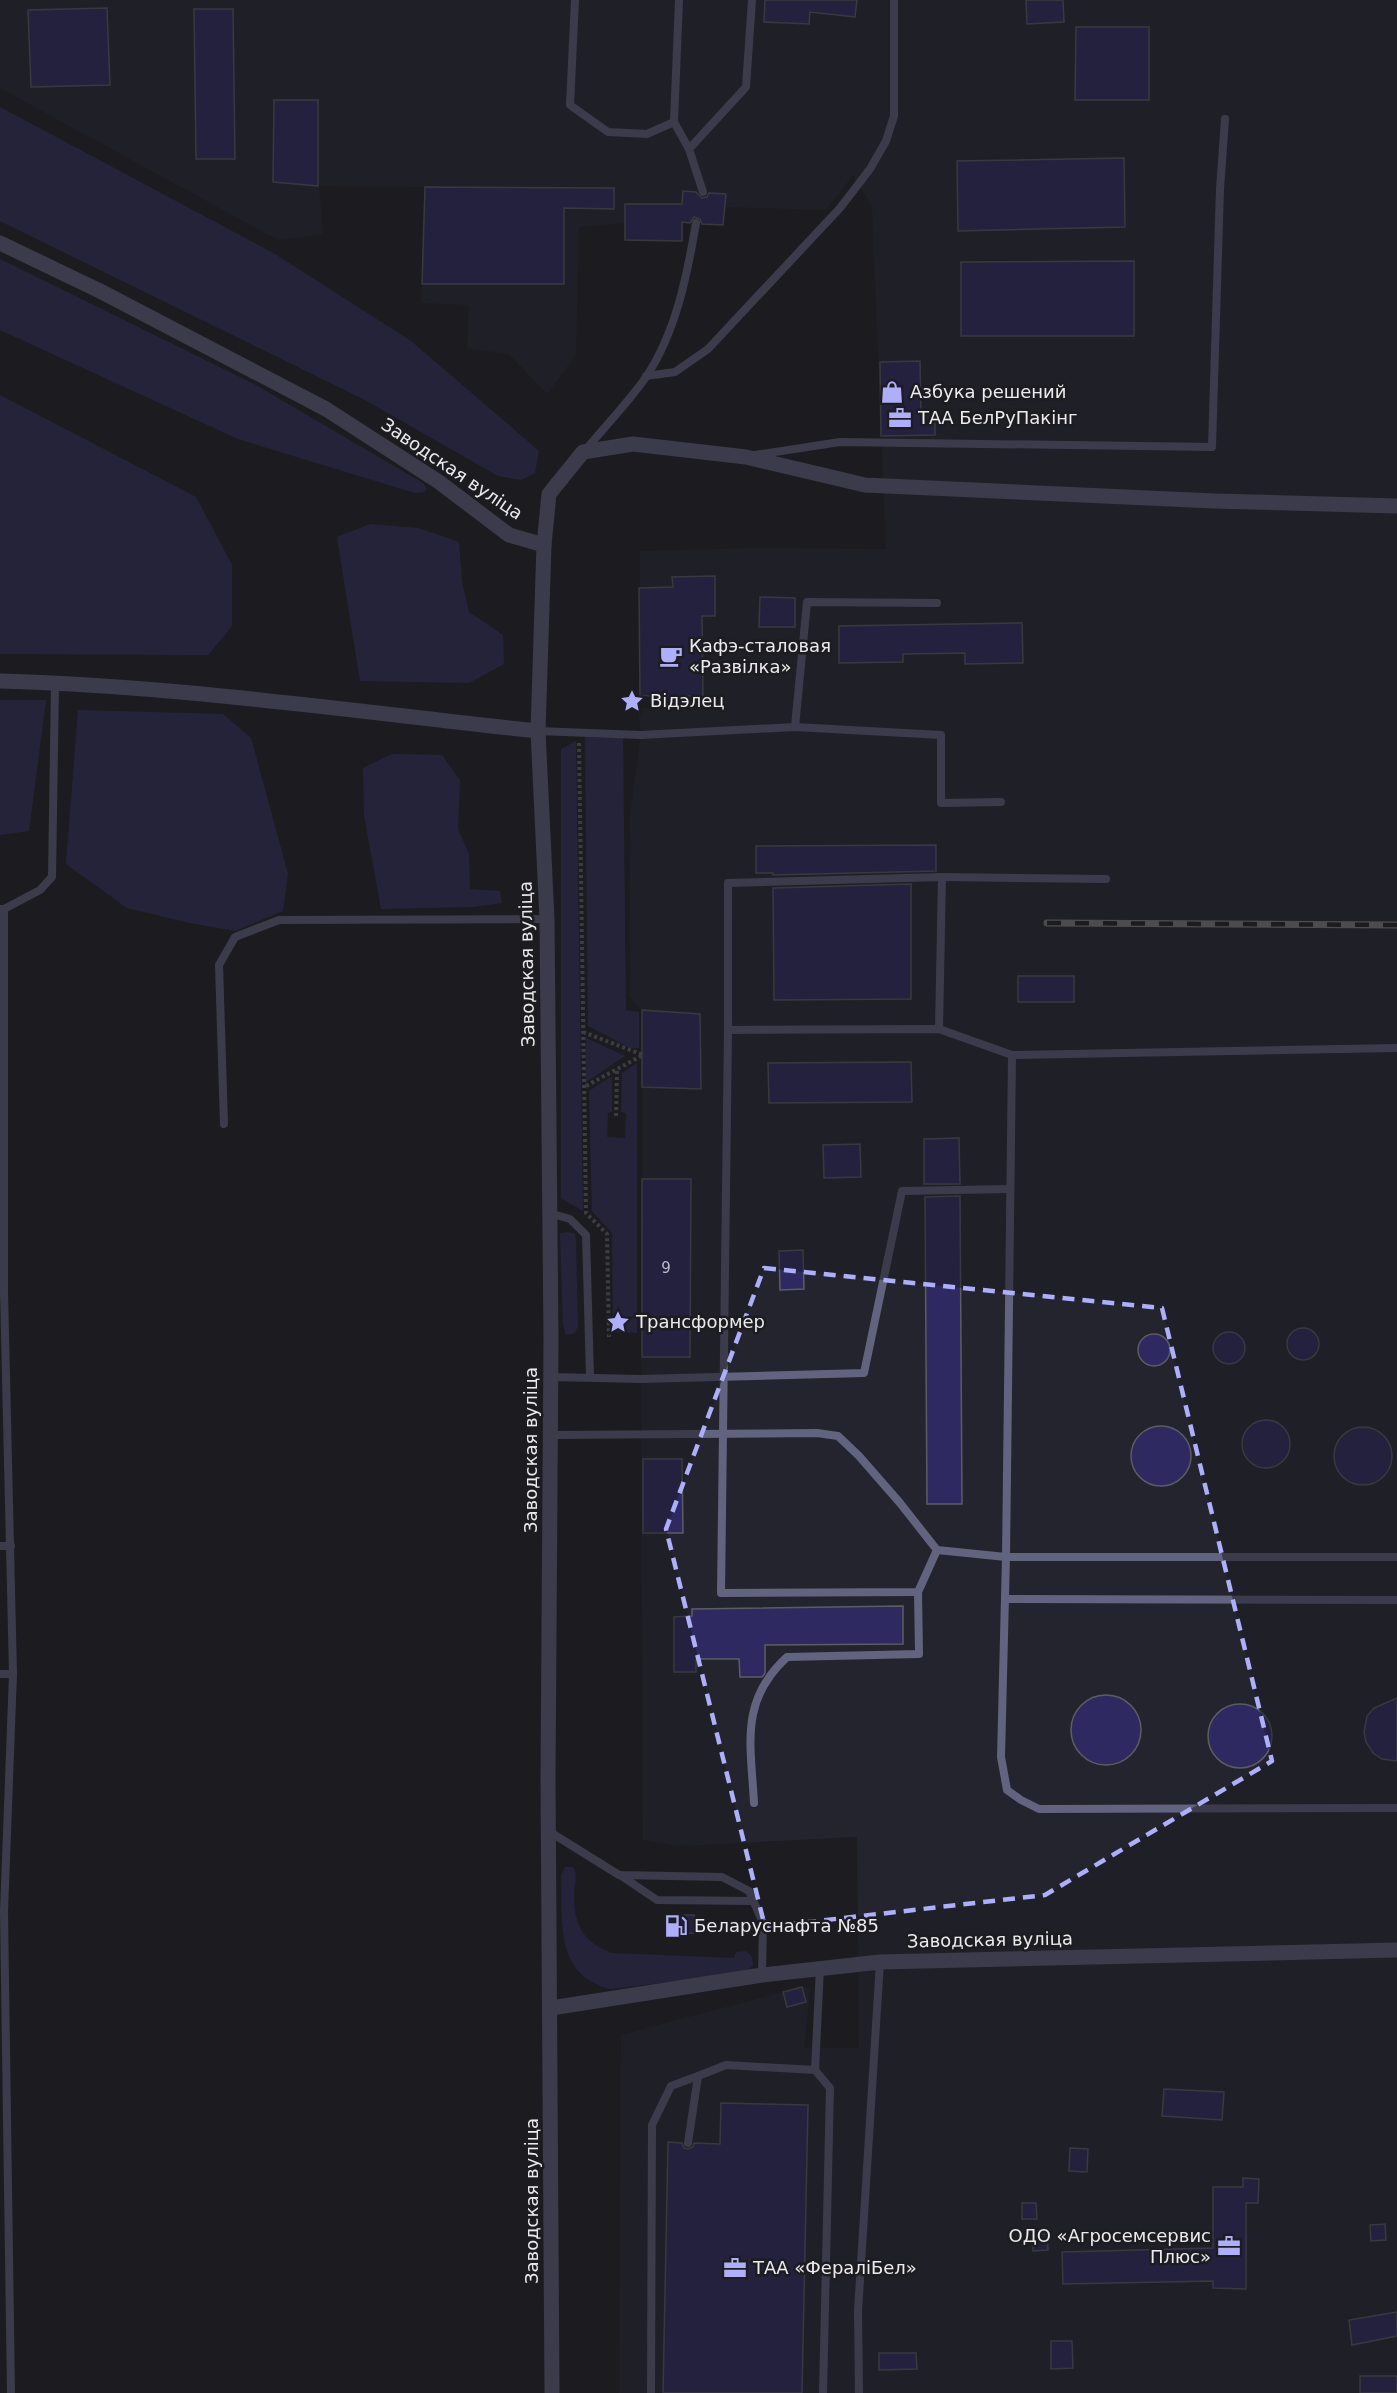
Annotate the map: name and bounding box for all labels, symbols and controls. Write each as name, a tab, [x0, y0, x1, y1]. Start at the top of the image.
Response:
shop icon: Азбука решений	[879, 379, 905, 405]
place label: Азбука решений	[910, 381, 1066, 402]
office icon: ТАА БелРуПакінг	[887, 405, 913, 431]
place label: ТАА БелРуПакінг	[917, 407, 1077, 428]
street label: Заводская вуліца	[378, 413, 527, 524]
place label: Кафэ-сталовая «Развілка»	[689, 635, 831, 677]
cafe icon: Кафэ-сталовая «Развілка»	[658, 643, 684, 669]
place icon: Відэлец	[619, 688, 645, 714]
place label: Відэлец	[650, 690, 725, 711]
street label: Заводская вуліца	[515, 881, 538, 1047]
house number: 9	[661, 1259, 671, 1277]
place icon: Трансформер	[605, 1309, 631, 1335]
place label: Трансформер	[635, 1311, 765, 1332]
street label: Заводская вуліца	[520, 1367, 541, 1533]
fuel station icon: Беларуснафта №85	[663, 1913, 689, 1939]
place label: Беларуснафта №85	[694, 1915, 879, 1936]
street label: Заводская вуліца	[907, 1928, 1073, 1951]
street label: Заводская вуліца	[521, 2118, 542, 2284]
place label: ОДО «Агросемсервис Плюс»	[1009, 2225, 1211, 2267]
office icon: ОДО «Агросемсервис Плюс»	[1216, 2233, 1242, 2259]
office icon: ТАА «ФераліБел»	[722, 2255, 748, 2281]
place label: ТАА «ФераліБел»	[752, 2257, 917, 2278]

